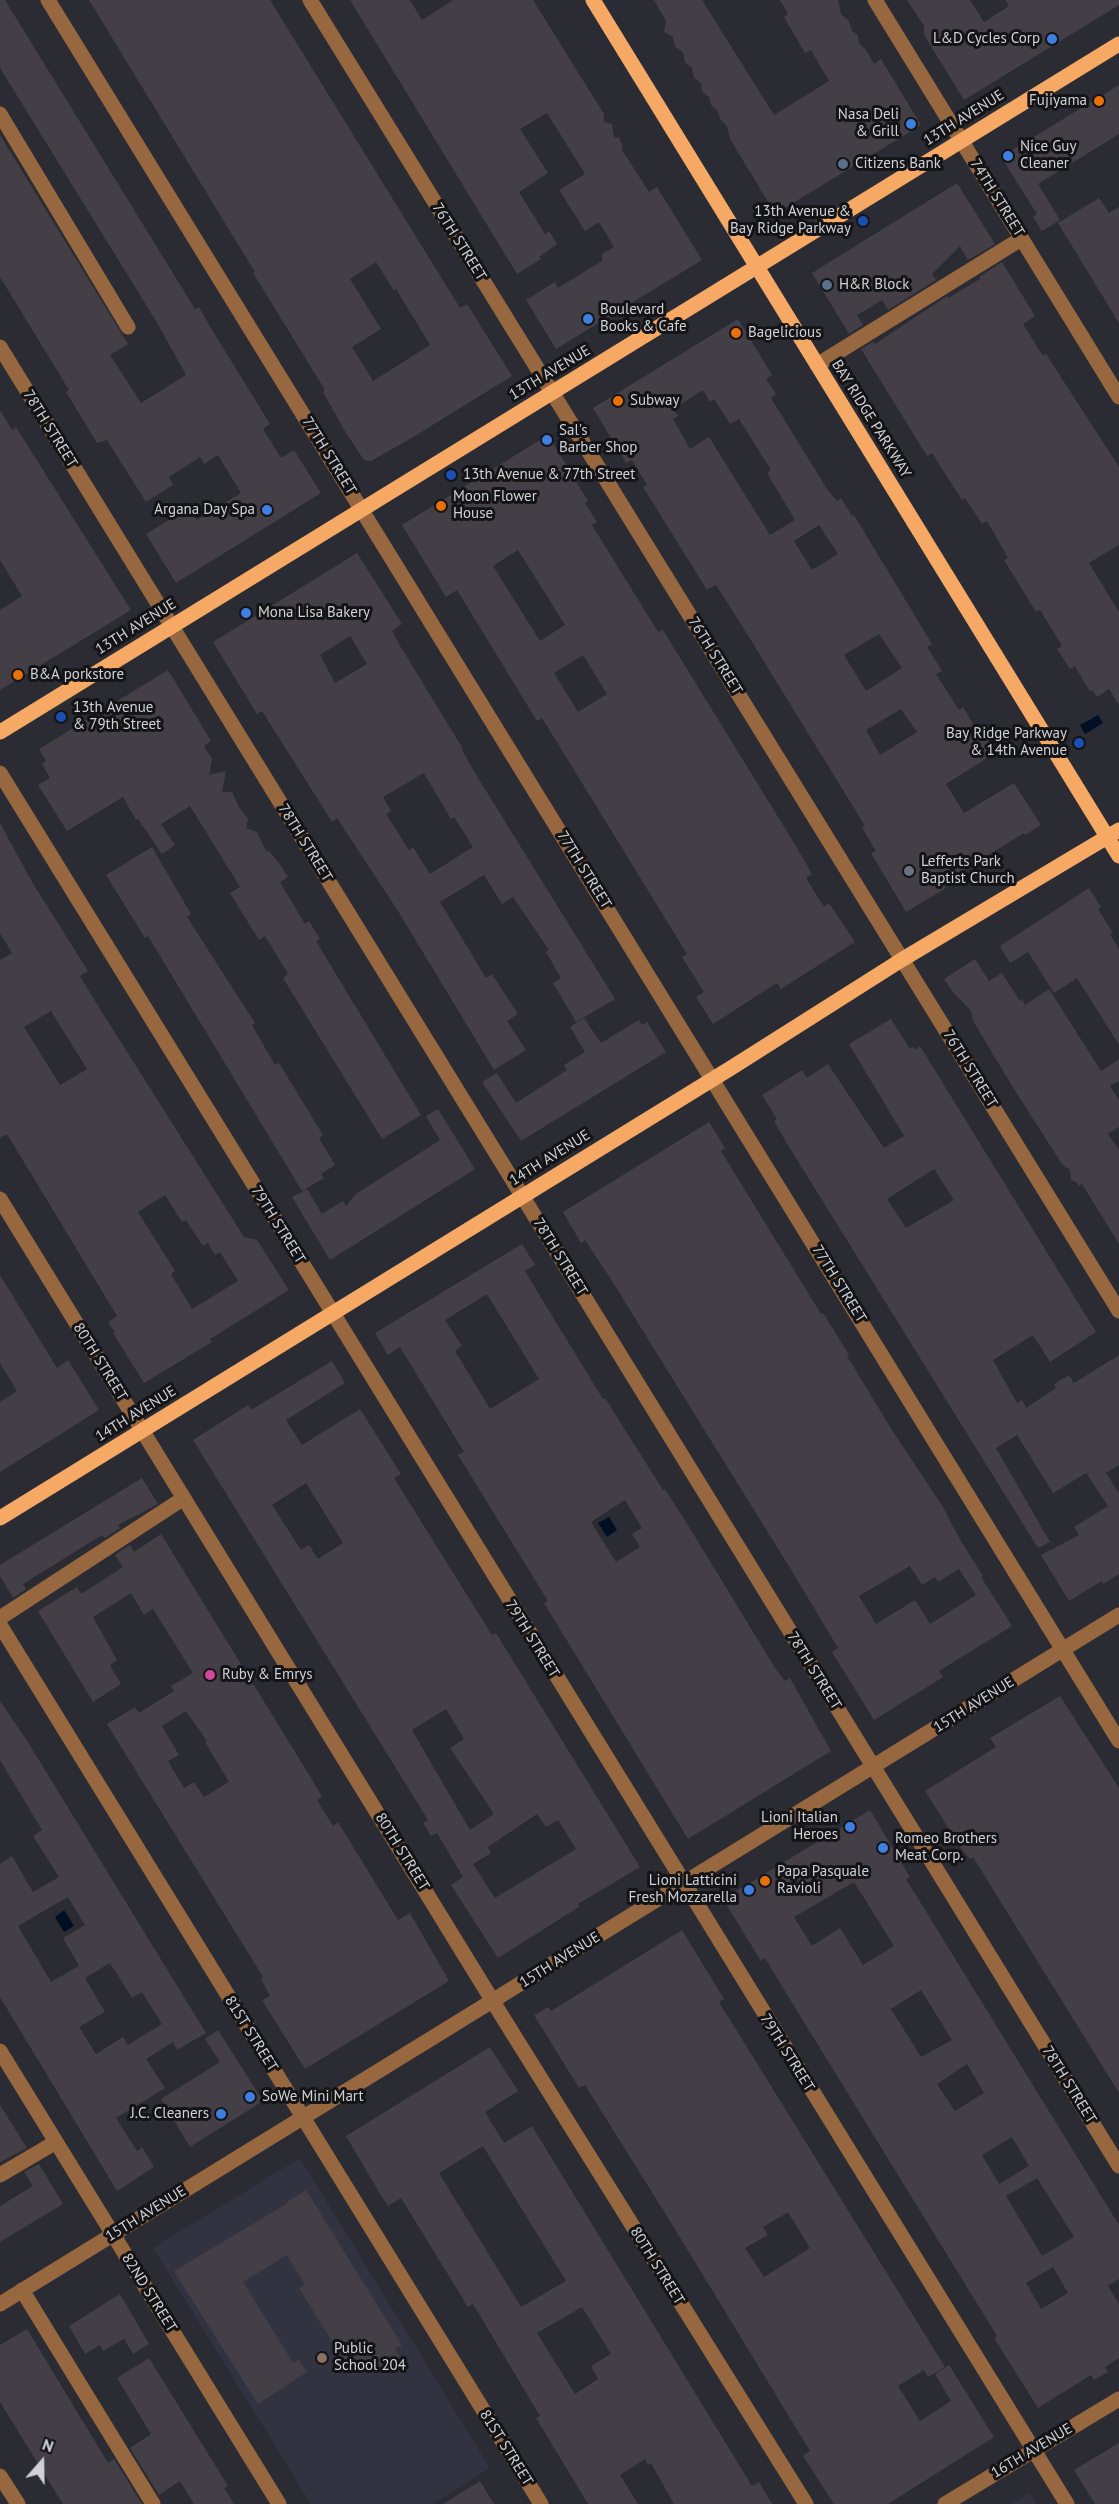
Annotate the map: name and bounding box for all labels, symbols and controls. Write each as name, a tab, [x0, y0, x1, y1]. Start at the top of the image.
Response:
place label: L&D Cycles Corp	[933, 30, 1040, 48]
marker: L&D Cycles Corp	[1045, 32, 1059, 46]
street label: 13TH AVENUE	[921, 86, 1007, 150]
place label: Fujiyama	[1029, 92, 1087, 110]
marker: Fujiyama	[1092, 94, 1106, 108]
place label: Nasa Deli & Grill	[838, 106, 899, 141]
marker: Nasa Deli & Grill	[904, 117, 918, 131]
place label: Nice Guy Cleaner	[1020, 138, 1076, 173]
marker: Nice Guy Cleaner	[1001, 149, 1015, 163]
place label: Citizens Bank	[855, 155, 941, 173]
street label: 74TH STREET	[966, 156, 1028, 240]
marker: Citizens Bank	[836, 157, 850, 171]
street label: 76TH STREET	[428, 200, 490, 284]
place label: 13th Avenue & Bay Ridge Parkway	[730, 203, 851, 238]
marker: 13th Avenue & Bay Ridge Parkway	[856, 214, 870, 228]
place label: H&R Block	[839, 276, 909, 294]
marker: H&R Block	[820, 278, 834, 292]
place label: Boulevard Books & Cafe	[600, 301, 687, 336]
marker: Boulevard Books & Cafe	[581, 312, 595, 326]
place label: Bagelicious	[748, 324, 821, 342]
marker: Bagelicious	[729, 326, 743, 340]
street label: 13TH AVENUE	[506, 342, 594, 404]
street label: BAY RIDGE PARKWAY	[827, 357, 915, 481]
street label: 78TH STREET	[19, 387, 81, 471]
place label: Subway	[630, 392, 679, 410]
marker: Subway	[611, 394, 625, 408]
street label: 77TH STREET	[298, 414, 360, 498]
place label: Sal's Barber Shop	[559, 422, 637, 457]
marker: Sal's Barber Shop	[540, 433, 554, 447]
place label: 13th Avenue & 77th Street	[463, 466, 635, 484]
marker: 13th Avenue & 77th Street	[444, 468, 458, 482]
place label: Moon Flower House	[453, 488, 537, 523]
marker: Moon Flower House	[434, 499, 448, 513]
place label: Argana Day Spa	[154, 501, 255, 519]
marker: Argana Day Spa	[260, 503, 274, 517]
street label: 13TH AVENUE	[93, 595, 179, 659]
place label: Mona Lisa Bakery	[258, 604, 370, 622]
marker: Mona Lisa Bakery	[239, 606, 253, 620]
street label: 76TH STREET	[684, 614, 746, 698]
place label: B&A porkstore	[30, 666, 124, 684]
marker: B&A porkstore	[11, 668, 25, 682]
place label: 13th Avenue & 79th Street	[73, 699, 161, 734]
marker: 13th Avenue & 79th Street	[54, 710, 68, 724]
place label: Bay Ridge Parkway & 14th Avenue	[946, 725, 1067, 760]
marker: Bay Ridge Parkway & 14th Avenue	[1072, 736, 1086, 750]
street label: 78TH STREET	[274, 801, 336, 885]
street label: 77TH STREET	[553, 828, 615, 912]
place label: Lefferts Park Baptist Church	[921, 853, 1015, 888]
marker: Lefferts Park Baptist Church	[902, 864, 916, 878]
street label: 76TH STREET	[939, 1027, 1001, 1111]
street label: 14TH AVENUE	[507, 1126, 593, 1190]
street label: 79TH STREET	[247, 1183, 309, 1267]
street label: 78TH STREET	[529, 1215, 591, 1299]
street label: 77TH STREET	[808, 1242, 870, 1326]
street label: 80TH STREET	[69, 1320, 131, 1404]
street label: 14TH AVENUE	[93, 1382, 179, 1446]
street label: 79TH STREET	[501, 1597, 563, 1681]
street label: 78TH STREET	[783, 1629, 845, 1713]
place label: Ruby & Emrys	[222, 1666, 313, 1684]
marker: Ruby & Emrys	[203, 1668, 217, 1682]
street label: 15TH AVENUE	[931, 1673, 1017, 1737]
place label: Lioni Italian Heroes	[761, 1809, 838, 1844]
street label: 80TH STREET	[371, 1810, 433, 1894]
marker: Lioni Italian Heroes	[843, 1820, 857, 1834]
place label: Romeo Brothers Meat Corp.	[895, 1830, 997, 1865]
marker: Romeo Brothers Meat Corp.	[876, 1841, 890, 1855]
place label: Papa Pasquale Ravioli	[777, 1863, 869, 1898]
place label: Lioni Latticini Fresh Mozzarella	[629, 1872, 737, 1907]
marker: Papa Pasquale Ravioli	[758, 1874, 772, 1888]
marker: Lioni Latticini Fresh Mozzarella	[742, 1883, 756, 1897]
street label: 15TH AVENUE	[517, 1928, 603, 1992]
street label: 81ST STREET	[221, 1993, 281, 2075]
street label: 79TH STREET	[756, 2011, 818, 2095]
street label: 78TH STREET	[1038, 2043, 1100, 2127]
place label: SoWe Mini Mart	[262, 2088, 363, 2106]
marker: SoWe Mini Mart	[243, 2090, 257, 2104]
place label: J.C. Cleaners	[130, 2105, 209, 2123]
marker: J.C. Cleaners	[214, 2107, 228, 2121]
street label: 15TH AVENUE	[103, 2182, 189, 2246]
street label: 80TH STREET	[626, 2224, 688, 2308]
street label: 82ND STREET	[118, 2250, 180, 2336]
place label: Public School 204	[334, 2340, 406, 2375]
marker: Public School 204	[315, 2351, 329, 2365]
street label: 81ST STREET	[476, 2407, 536, 2489]
street label: 16TH AVENUE	[988, 2420, 1076, 2482]
north arrow	[12, 2432, 72, 2492]
text: N	[40, 2434, 57, 2456]

